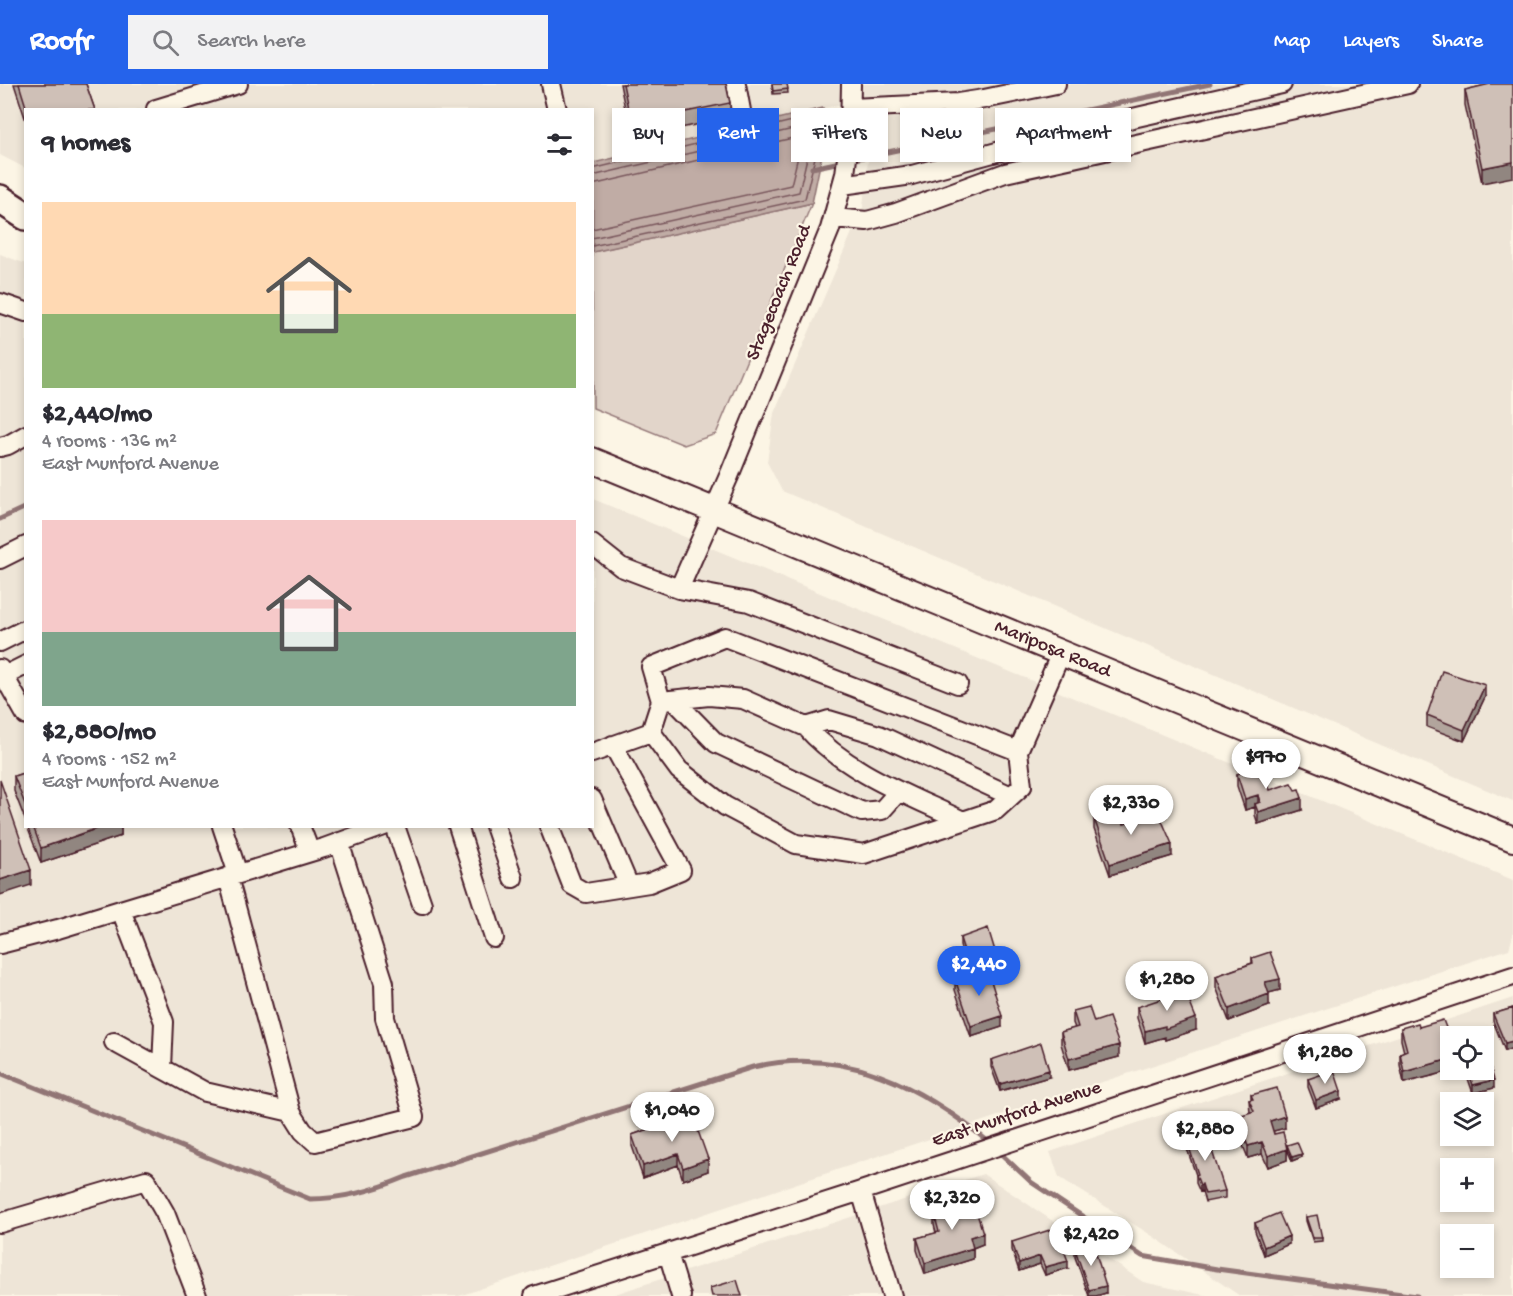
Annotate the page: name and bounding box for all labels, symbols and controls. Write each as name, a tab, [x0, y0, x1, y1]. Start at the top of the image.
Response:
search box	[128, 15, 548, 69]
text: Roofr	[30, 26, 92, 59]
icon: search	[149, 26, 182, 59]
text: Search here	[197, 29, 306, 55]
text: Map	[1274, 30, 1310, 55]
text: Layers	[1343, 30, 1399, 55]
text: Share	[1432, 30, 1483, 55]
chip: Buy	[612, 108, 685, 162]
chip: Rent	[697, 108, 779, 162]
chip: Filters	[791, 108, 888, 162]
chip: New	[900, 108, 983, 162]
chip: Apartment	[995, 108, 1131, 162]
icon: filters	[543, 128, 576, 161]
text: 9 homes	[42, 129, 130, 160]
street label: Stagecoach Road	[742, 220, 819, 364]
icon: home	[255, 241, 363, 349]
text: $2,440/mo	[42, 400, 152, 431]
text: 4 rooms · 136 m²	[42, 431, 177, 454]
text: East Munford Avenue	[42, 454, 219, 477]
icon: home	[255, 559, 363, 667]
street label: Mariposa Road	[991, 615, 1116, 685]
text: $2,880/mo	[42, 718, 156, 749]
pin: $970	[1230, 739, 1302, 790]
text: $970	[1246, 747, 1286, 770]
text: 4 rooms · 152 m²	[42, 749, 177, 772]
text: East Munford Avenue	[42, 772, 219, 795]
pin: $2,330	[1082, 785, 1180, 836]
text: $2,330	[1102, 793, 1160, 816]
pin: $2,440	[930, 946, 1028, 997]
text: $2,440	[951, 954, 1007, 977]
pin: $1,280	[1118, 961, 1216, 1012]
text: $1,280	[1139, 969, 1195, 992]
map controls	[1440, 1026, 1494, 1278]
button: locate	[1440, 1026, 1494, 1080]
pin: $1,280	[1276, 1034, 1374, 1085]
text: $1,280	[1297, 1042, 1353, 1065]
street label: East Munford Avenue	[929, 1077, 1105, 1153]
pin: $1,040	[623, 1092, 721, 1143]
button: layers	[1440, 1092, 1494, 1146]
text: $1,040	[644, 1100, 700, 1123]
pin: $2,880	[1156, 1111, 1254, 1162]
text: $2,880	[1176, 1119, 1234, 1142]
button: +	[1440, 1158, 1494, 1212]
pin: $2,320	[903, 1180, 1001, 1231]
text: $2,320	[924, 1188, 980, 1211]
pin: $2,420	[1042, 1216, 1140, 1267]
text: $2,420	[1063, 1224, 1119, 1247]
button: −	[1440, 1224, 1494, 1278]

